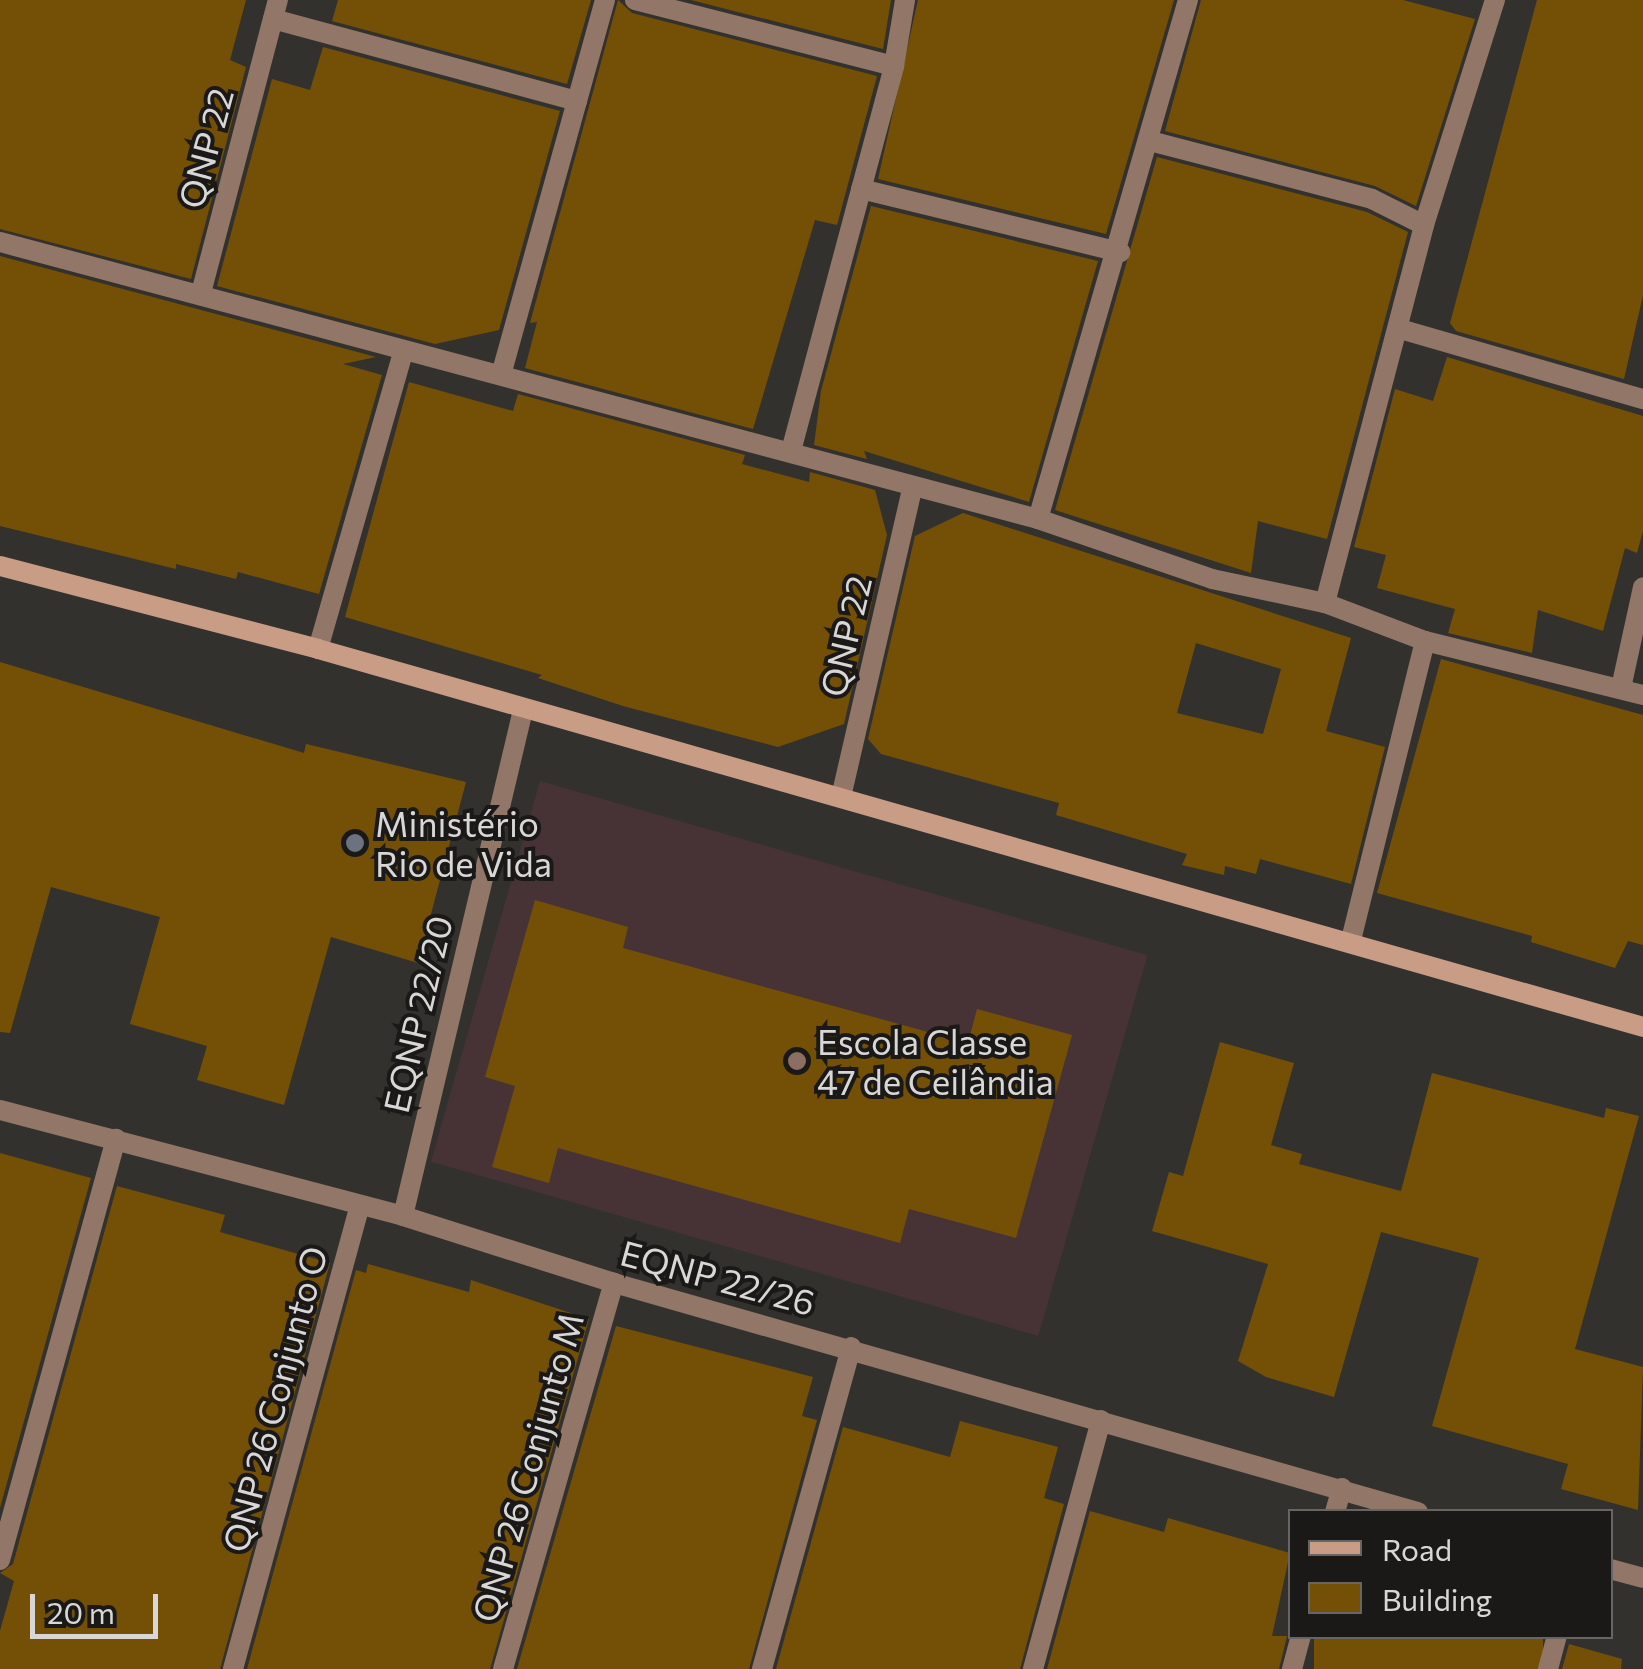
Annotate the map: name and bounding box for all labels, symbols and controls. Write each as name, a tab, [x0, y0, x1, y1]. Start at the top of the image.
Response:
street label: QNP 22	[169, 83, 241, 213]
street label: QNP 22	[811, 572, 879, 700]
place label: Ministério Rio de Vida	[375, 802, 552, 884]
marker: Ministério Rio de Vida	[344, 832, 366, 854]
street label: EQNP 22/20	[374, 911, 460, 1117]
place label: Escola Classe 47 de Ceilândia	[817, 1020, 1054, 1102]
marker: Escola Classe 47 de Ceilândia	[786, 1050, 808, 1072]
street label: EQNP 22/26	[616, 1231, 820, 1323]
street label: QNP 26 Conjunto O	[213, 1242, 335, 1556]
street label: QNP 26 Conjunto M	[463, 1308, 591, 1626]
legend	[1288, 1509, 1613, 1639]
text: Road	[1382, 1530, 1452, 1567]
scale bar	[35, 1574, 162, 1636]
text: Building	[1382, 1580, 1492, 1617]
text: 20 m	[47, 1593, 115, 1630]

